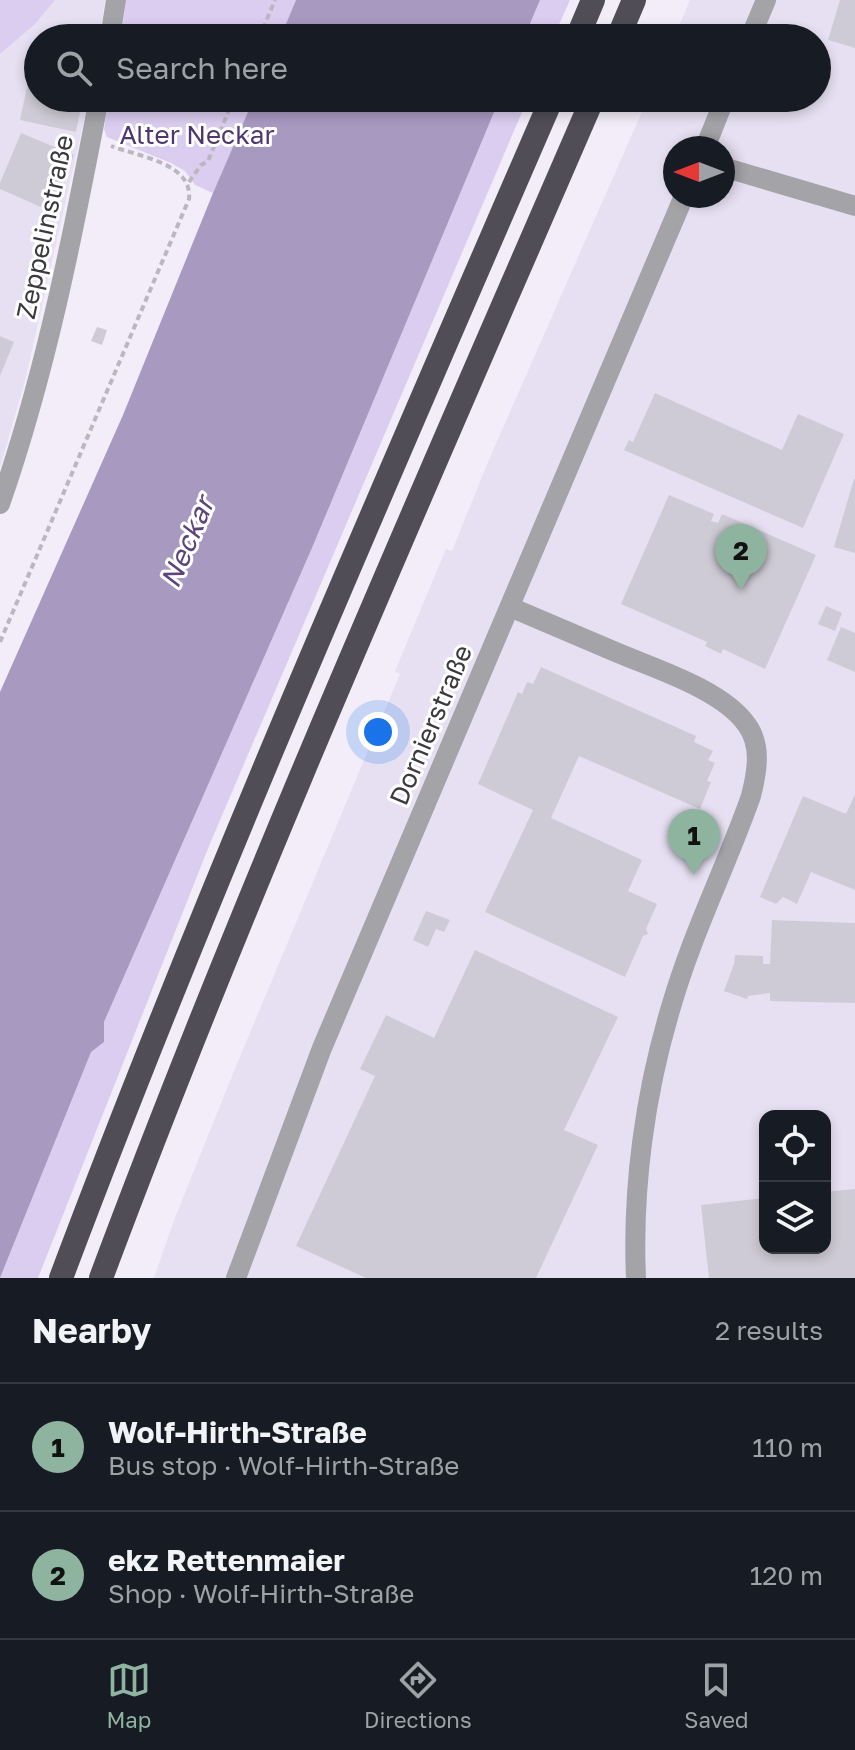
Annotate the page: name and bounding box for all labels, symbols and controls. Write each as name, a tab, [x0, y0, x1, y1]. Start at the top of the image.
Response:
search box	[24, 24, 831, 112]
icon: search	[52, 46, 96, 90]
text: Search here	[116, 50, 288, 86]
park label: Alter Neckar	[119, 119, 275, 150]
street label: Zeppelinstraße	[10, 132, 79, 322]
north arrow	[663, 136, 735, 208]
water label: Neckar	[153, 488, 222, 592]
pin: 2	[715, 524, 767, 590]
street label: Dornierstraße	[383, 640, 478, 810]
your location	[358, 712, 398, 752]
pin: 1	[668, 809, 720, 875]
map controls	[759, 1110, 831, 1254]
button: locate	[759, 1110, 831, 1182]
button: layers	[759, 1182, 831, 1254]
text: Nearby	[32, 1310, 152, 1350]
text: 2 results	[715, 1315, 823, 1346]
text: Wolf-Hirth-Straße	[108, 1414, 367, 1450]
text: 1	[51, 1432, 65, 1463]
text: 110 m	[752, 1432, 823, 1463]
text: Bus stop · Wolf-Hirth-Straße	[108, 1450, 459, 1481]
text: ekz Rettenmaier	[108, 1542, 345, 1578]
text: 2	[50, 1560, 66, 1591]
text: 120 m	[750, 1560, 823, 1591]
text: Shop · Wolf-Hirth-Straße	[108, 1578, 414, 1609]
tab: Map	[106, 1658, 151, 1733]
tab: Directions	[364, 1658, 472, 1733]
tab: Saved	[684, 1658, 749, 1733]

